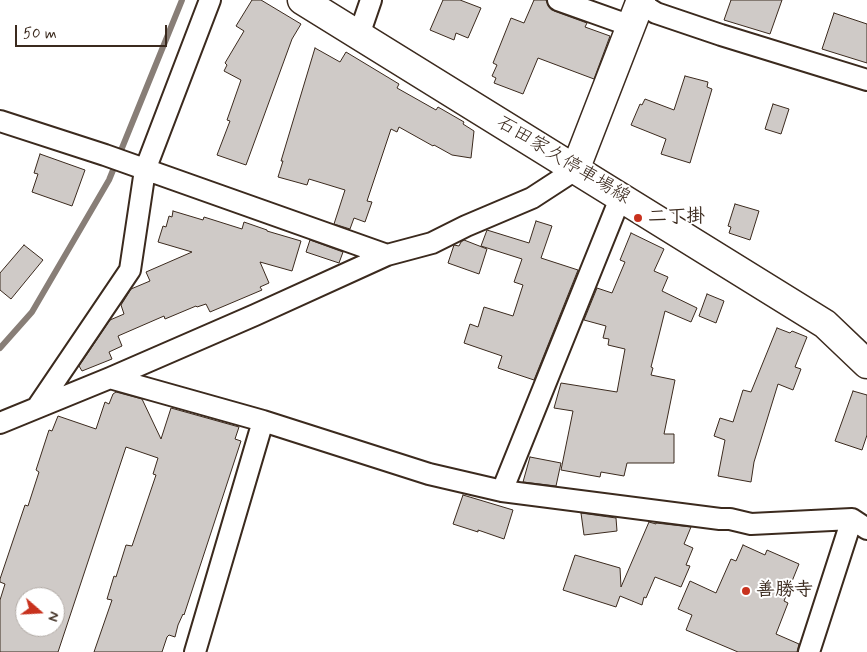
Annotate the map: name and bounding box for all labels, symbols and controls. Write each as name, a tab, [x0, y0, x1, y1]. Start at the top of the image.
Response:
scale bar	[18, 15, 170, 47]
text: 50 m	[23, 24, 57, 44]
street label: 石田家久停車場線	[492, 112, 634, 210]
place label: 二丁掛	[648, 207, 705, 229]
marker: 二丁掛	[632, 212, 644, 224]
place label: 善勝寺	[756, 580, 813, 602]
marker: 善勝寺	[740, 585, 752, 597]
north arrow	[15, 587, 65, 637]
text: N	[43, 609, 63, 624]

